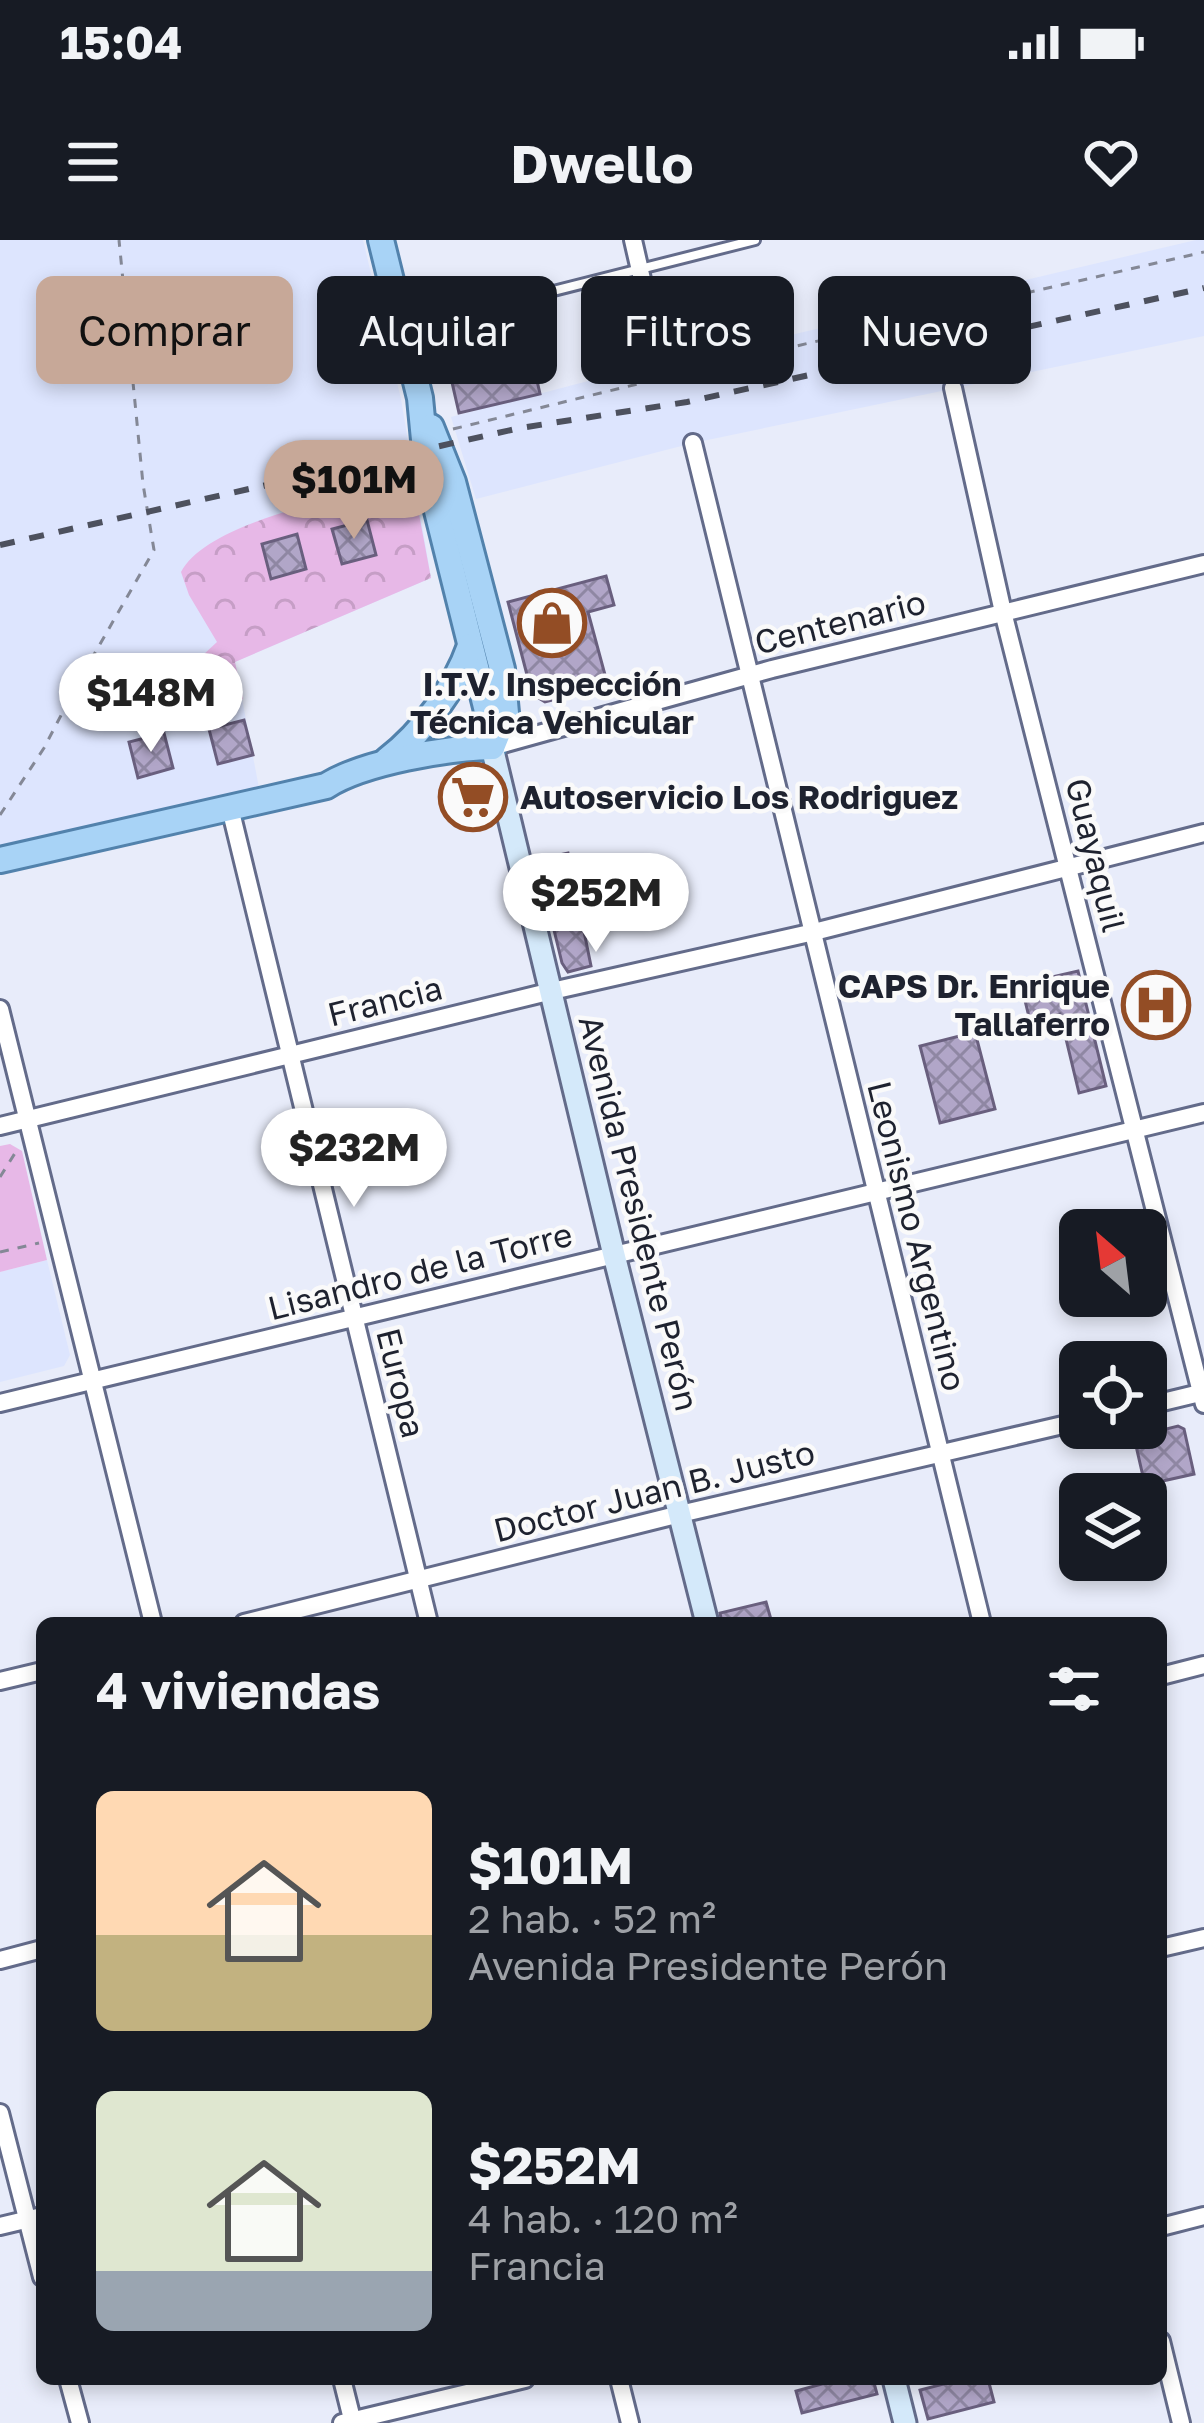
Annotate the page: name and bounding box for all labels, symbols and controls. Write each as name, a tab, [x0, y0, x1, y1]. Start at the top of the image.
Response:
text: 15:04	[60, 15, 182, 69]
icon: menu	[60, 129, 126, 195]
icon: heart	[1078, 129, 1144, 195]
text: Dwello	[510, 130, 694, 195]
chip: Comprar	[36, 276, 293, 384]
chip: Alquilar	[317, 276, 557, 384]
chip: Filtros	[581, 276, 794, 384]
chip: Nuevo	[818, 276, 1031, 384]
pin: $101M	[270, 440, 438, 542]
text: $101M	[291, 455, 417, 502]
street label: Centenario	[751, 582, 929, 662]
shop icon: I.T.V. Inspección Técnica Vehicular	[517, 588, 587, 658]
pin: $148M	[67, 653, 235, 755]
place label: I.T.V. Inspección Técnica Vehicular	[410, 664, 694, 741]
text: $148M	[86, 668, 216, 715]
supermarket icon: Autoservicio Los Rodriguez	[438, 762, 508, 832]
street label: Guayaquil	[1059, 774, 1134, 936]
place label: Autoservicio Los Rodriguez	[520, 777, 958, 816]
pin: $252M	[512, 853, 680, 955]
text: $252M	[530, 868, 662, 915]
place label: CAPS Dr. Enrique Tallaferro	[838, 966, 1110, 1043]
street label: Francia	[324, 967, 446, 1034]
hospital icon: CAPS Dr. Enrique Tallaferro	[1121, 970, 1191, 1040]
street label: Avenida Presidente Perón	[571, 1011, 708, 1415]
street label: Leonismo Argentino	[860, 1077, 975, 1395]
pin: $232M	[270, 1108, 438, 1210]
text: $232M	[288, 1123, 420, 1170]
north arrow	[1059, 1209, 1167, 1317]
map controls	[1059, 1209, 1167, 1581]
street label: Lisandro de la Torre	[264, 1214, 576, 1327]
street label: Europa	[369, 1324, 434, 1442]
button: locate	[1059, 1341, 1167, 1449]
street label: Doctor Juan B. Justo	[489, 1432, 818, 1549]
button: layers	[1059, 1473, 1167, 1581]
icon: filters	[1041, 1656, 1107, 1722]
text: 4 viviendas	[96, 1659, 380, 1720]
text: $101M	[468, 1834, 633, 1895]
icon: home	[192, 1839, 336, 1983]
text: 2 hab. · 52 m²	[468, 1895, 716, 1942]
text: Avenida Presidente Perón	[468, 1942, 948, 1989]
text: $252M	[468, 2134, 641, 2195]
icon: home	[192, 2139, 336, 2283]
text: 4 hab. · 120 m²	[468, 2195, 738, 2242]
text: Francia	[468, 2242, 606, 2289]

